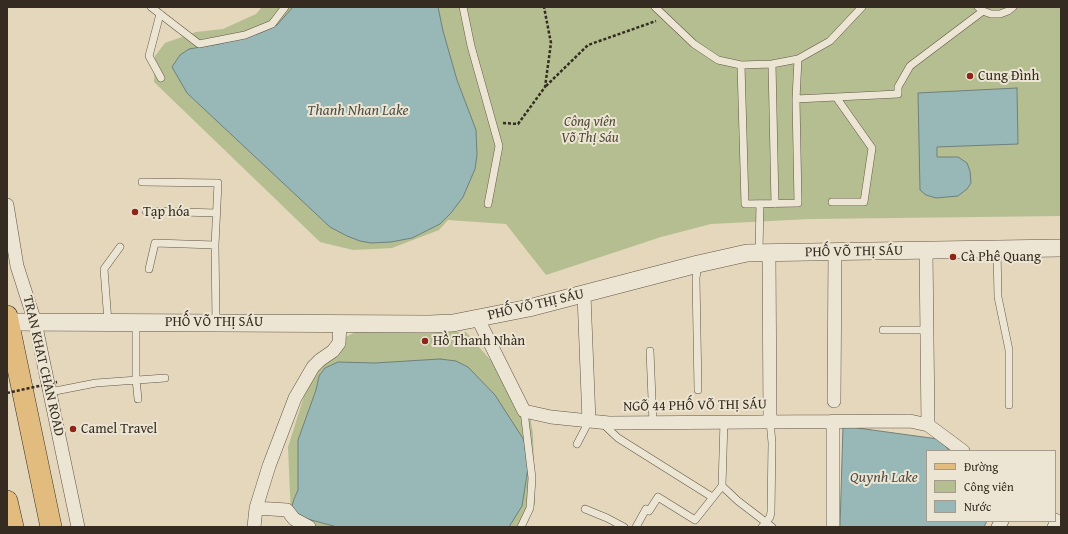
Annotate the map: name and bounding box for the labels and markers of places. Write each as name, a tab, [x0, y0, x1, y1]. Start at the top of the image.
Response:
place label: Cung Đình	[978, 68, 1039, 84]
marker: Cung Đình	[965, 71, 975, 81]
place label: Tạp hóa	[143, 204, 190, 220]
marker: Tạp hóa	[130, 207, 140, 217]
place label: Cà Phê Quang	[961, 249, 1041, 265]
marker: Cà Phê Quang	[948, 252, 958, 262]
place label: Hồ Thanh Nhàn	[433, 333, 525, 349]
marker: Hồ Thanh Nhàn	[420, 336, 430, 346]
place label: Camel Travel	[81, 421, 157, 437]
marker: Camel Travel	[68, 424, 78, 434]

